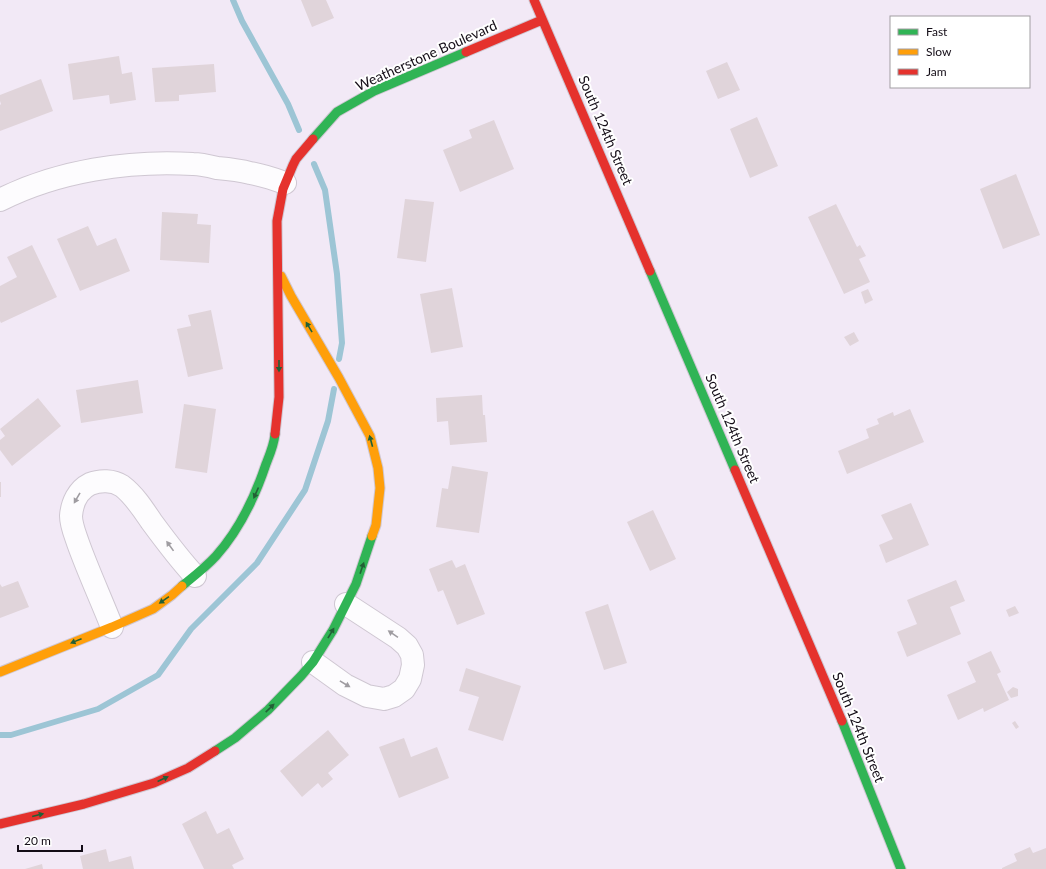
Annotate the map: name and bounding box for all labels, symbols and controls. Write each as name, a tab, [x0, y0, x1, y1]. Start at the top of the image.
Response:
street label: Weatherstone Boulevard	[353, 16, 499, 94]
legend	[890, 16, 1030, 88]
text: Fast	[926, 24, 948, 39]
text: Slow	[926, 44, 952, 59]
text: Jam	[926, 64, 947, 79]
street label: South 124th Street	[575, 73, 637, 187]
one-way arrow	[306, 321, 313, 333]
one-way arrow	[276, 360, 282, 373]
street label: South 124th Street	[702, 371, 764, 485]
one-way arrow	[368, 435, 374, 447]
one-way arrow	[252, 487, 258, 499]
one-way arrow	[73, 492, 80, 504]
one-way arrow	[166, 540, 174, 551]
one-way arrow	[359, 562, 365, 574]
one-way arrow	[159, 596, 170, 604]
one-way arrow	[327, 628, 334, 639]
one-way arrow	[387, 631, 399, 638]
one-way arrow	[69, 639, 81, 645]
street label: South 124th Street	[829, 669, 889, 785]
one-way arrow	[339, 681, 351, 688]
one-way arrow	[265, 703, 275, 712]
one-way arrow	[157, 776, 168, 782]
one-way arrow	[32, 812, 44, 818]
scale bar	[18, 827, 82, 853]
text: 20 m	[24, 833, 51, 848]

